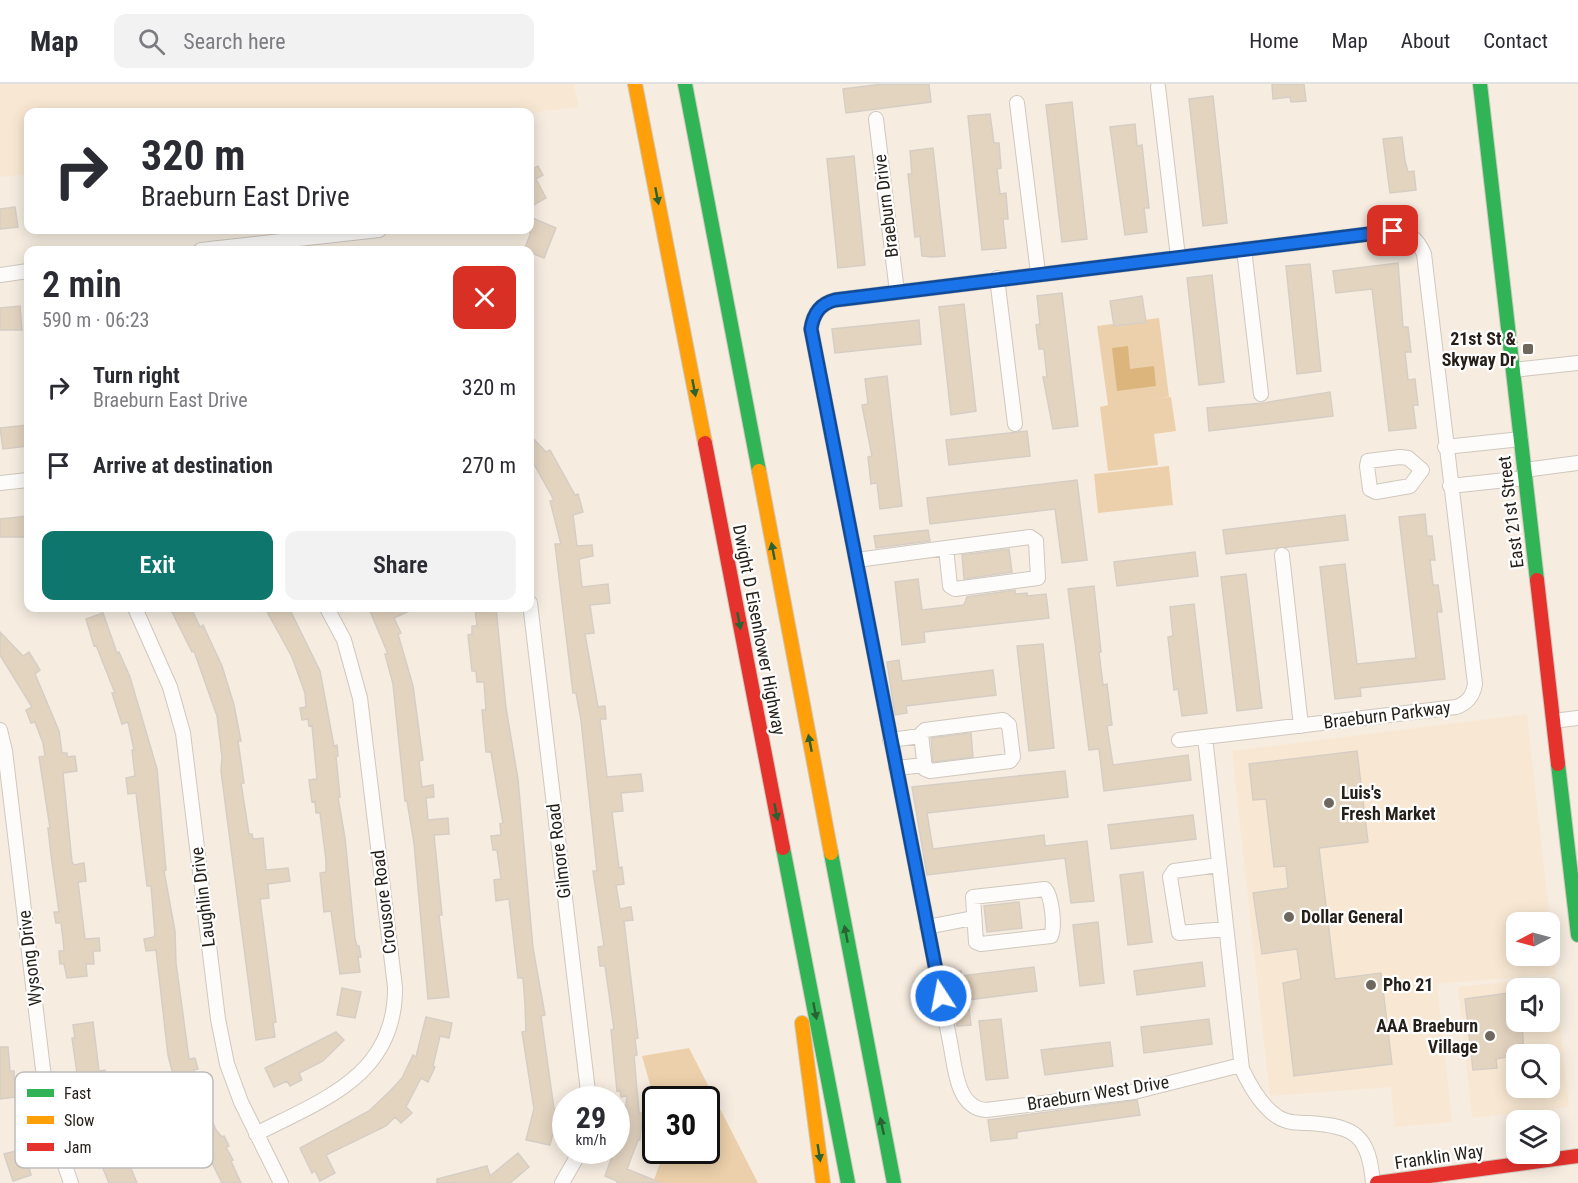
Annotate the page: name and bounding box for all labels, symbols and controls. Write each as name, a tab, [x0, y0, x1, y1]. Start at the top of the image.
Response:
search box	[114, 14, 534, 68]
text: Map	[30, 25, 78, 58]
icon: search	[135, 25, 168, 58]
text: Search here	[183, 29, 286, 54]
text: Home	[1249, 29, 1299, 53]
text: Map	[1332, 29, 1368, 53]
text: About	[1401, 29, 1450, 53]
text: Contact	[1483, 29, 1548, 53]
text: 320 m	[141, 131, 246, 180]
icon: right	[42, 132, 120, 210]
street label: Braeburn Drive	[869, 153, 902, 259]
text: Braeburn East Drive	[141, 181, 350, 213]
one-way arrow	[653, 187, 662, 206]
pin	[1367, 205, 1418, 256]
icon: arrive	[1376, 214, 1409, 247]
text: 2 min	[42, 264, 122, 306]
button: close	[453, 266, 516, 329]
text: 590 m · 06:23	[42, 308, 149, 332]
place label: 21st St & Skyway Dr	[1442, 328, 1517, 370]
marker: 21st St & Skyway Dr	[1521, 342, 1535, 356]
text: Turn right	[93, 363, 180, 388]
icon: right	[42, 371, 75, 404]
text: 320 m	[462, 375, 516, 400]
one-way arrow	[690, 379, 699, 398]
text: Braeburn East Drive	[93, 388, 248, 412]
icon: arrive	[42, 449, 75, 482]
text: Arrive at destination	[93, 453, 273, 478]
text: 270 m	[462, 453, 516, 478]
street label: East 21st Street	[1493, 455, 1528, 569]
street label: Dwight D Eisenhower Highway	[729, 523, 790, 737]
button: Exit	[42, 531, 273, 600]
button: Share	[285, 531, 516, 600]
one-way arrow	[768, 541, 777, 560]
one-way arrow	[735, 611, 744, 630]
street label: Braeburn Parkway	[1322, 696, 1452, 733]
one-way arrow	[805, 733, 814, 752]
place label: Luis's Fresh Market	[1341, 782, 1436, 824]
marker: Luis's Fresh Market	[1322, 796, 1336, 810]
street label: Gilmore Road	[542, 802, 575, 900]
one-way arrow	[772, 803, 781, 822]
street label: Laughlin Drive	[186, 846, 219, 948]
street label: Crousore Road	[367, 849, 400, 955]
place label: Dollar General	[1301, 906, 1403, 927]
street label: Wysong Drive	[13, 909, 46, 1007]
marker: Dollar General	[1282, 910, 1296, 924]
north arrow	[1506, 912, 1560, 966]
map controls	[1506, 912, 1560, 1164]
one-way arrow	[841, 925, 850, 944]
position arrow	[909, 964, 973, 1028]
place label: Pho 21	[1383, 974, 1433, 995]
marker: Pho 21	[1364, 978, 1378, 992]
button: sound	[1506, 978, 1560, 1032]
one-way arrow	[811, 1002, 820, 1021]
place label: AAA Braeburn Village	[1376, 1015, 1478, 1057]
marker: AAA Braeburn Village	[1483, 1029, 1497, 1043]
button: search	[1506, 1044, 1560, 1098]
street label: Braeburn West Drive	[1025, 1071, 1170, 1114]
legend	[15, 1072, 213, 1168]
text: Fast	[64, 1084, 91, 1103]
speed limit sign: 30	[642, 1086, 720, 1164]
text: 29	[576, 1100, 606, 1135]
button: layers	[1506, 1110, 1560, 1164]
text: Slow	[64, 1111, 94, 1130]
one-way arrow	[877, 1116, 887, 1135]
text: km/h	[576, 1131, 606, 1149]
text: Jam	[64, 1138, 91, 1157]
street label: Franklin Way	[1393, 1140, 1485, 1173]
one-way arrow	[814, 1143, 823, 1162]

